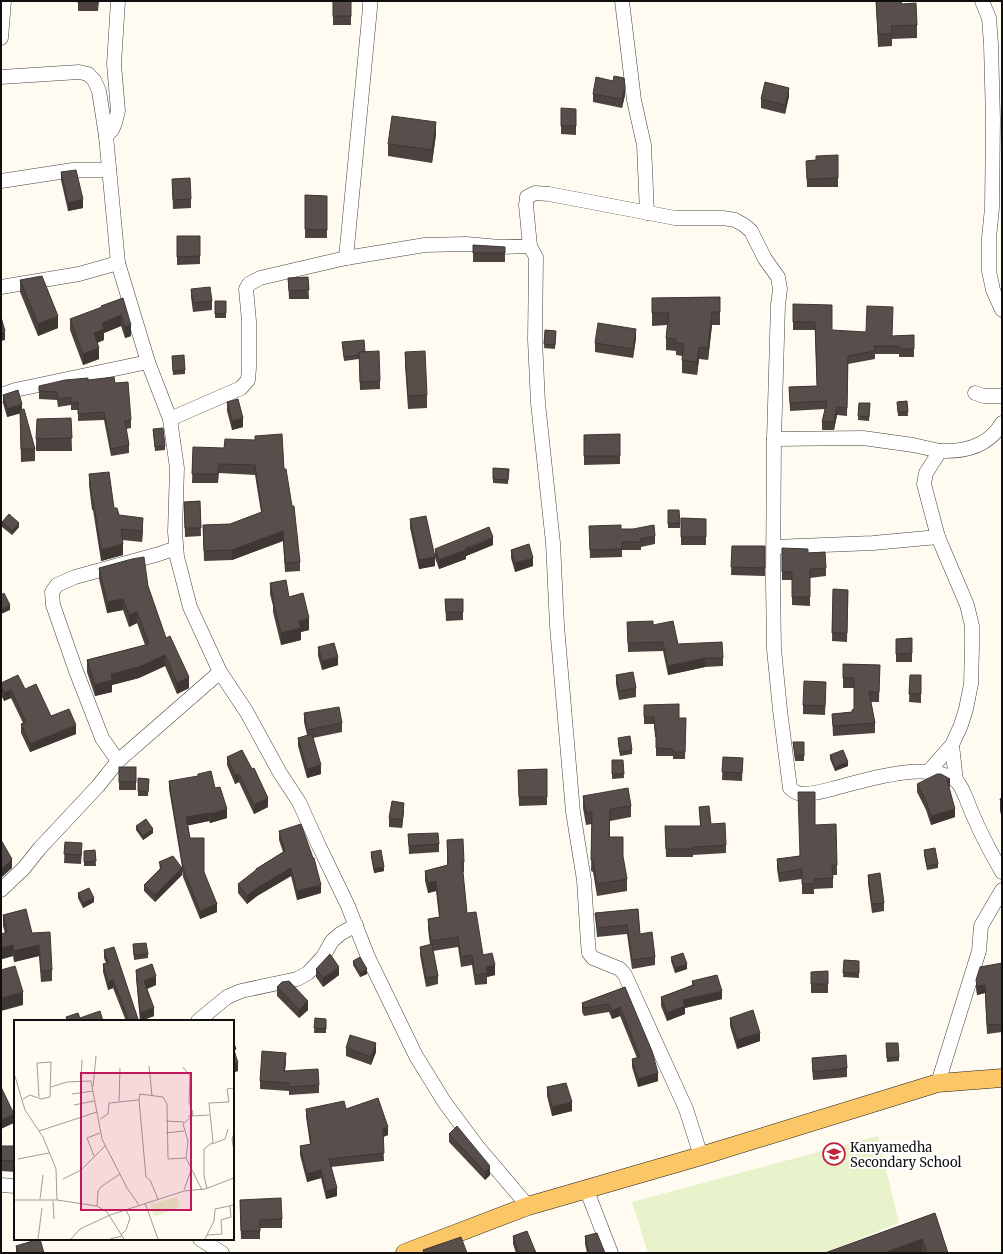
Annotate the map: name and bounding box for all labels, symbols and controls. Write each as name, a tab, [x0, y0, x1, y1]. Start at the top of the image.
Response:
inset map	[14, 1020, 234, 1240]
place label: Kanyamedha Secondary School	[850, 1139, 962, 1171]
school or university icon: Kanyamedha Secondary School	[821, 1141, 847, 1167]

